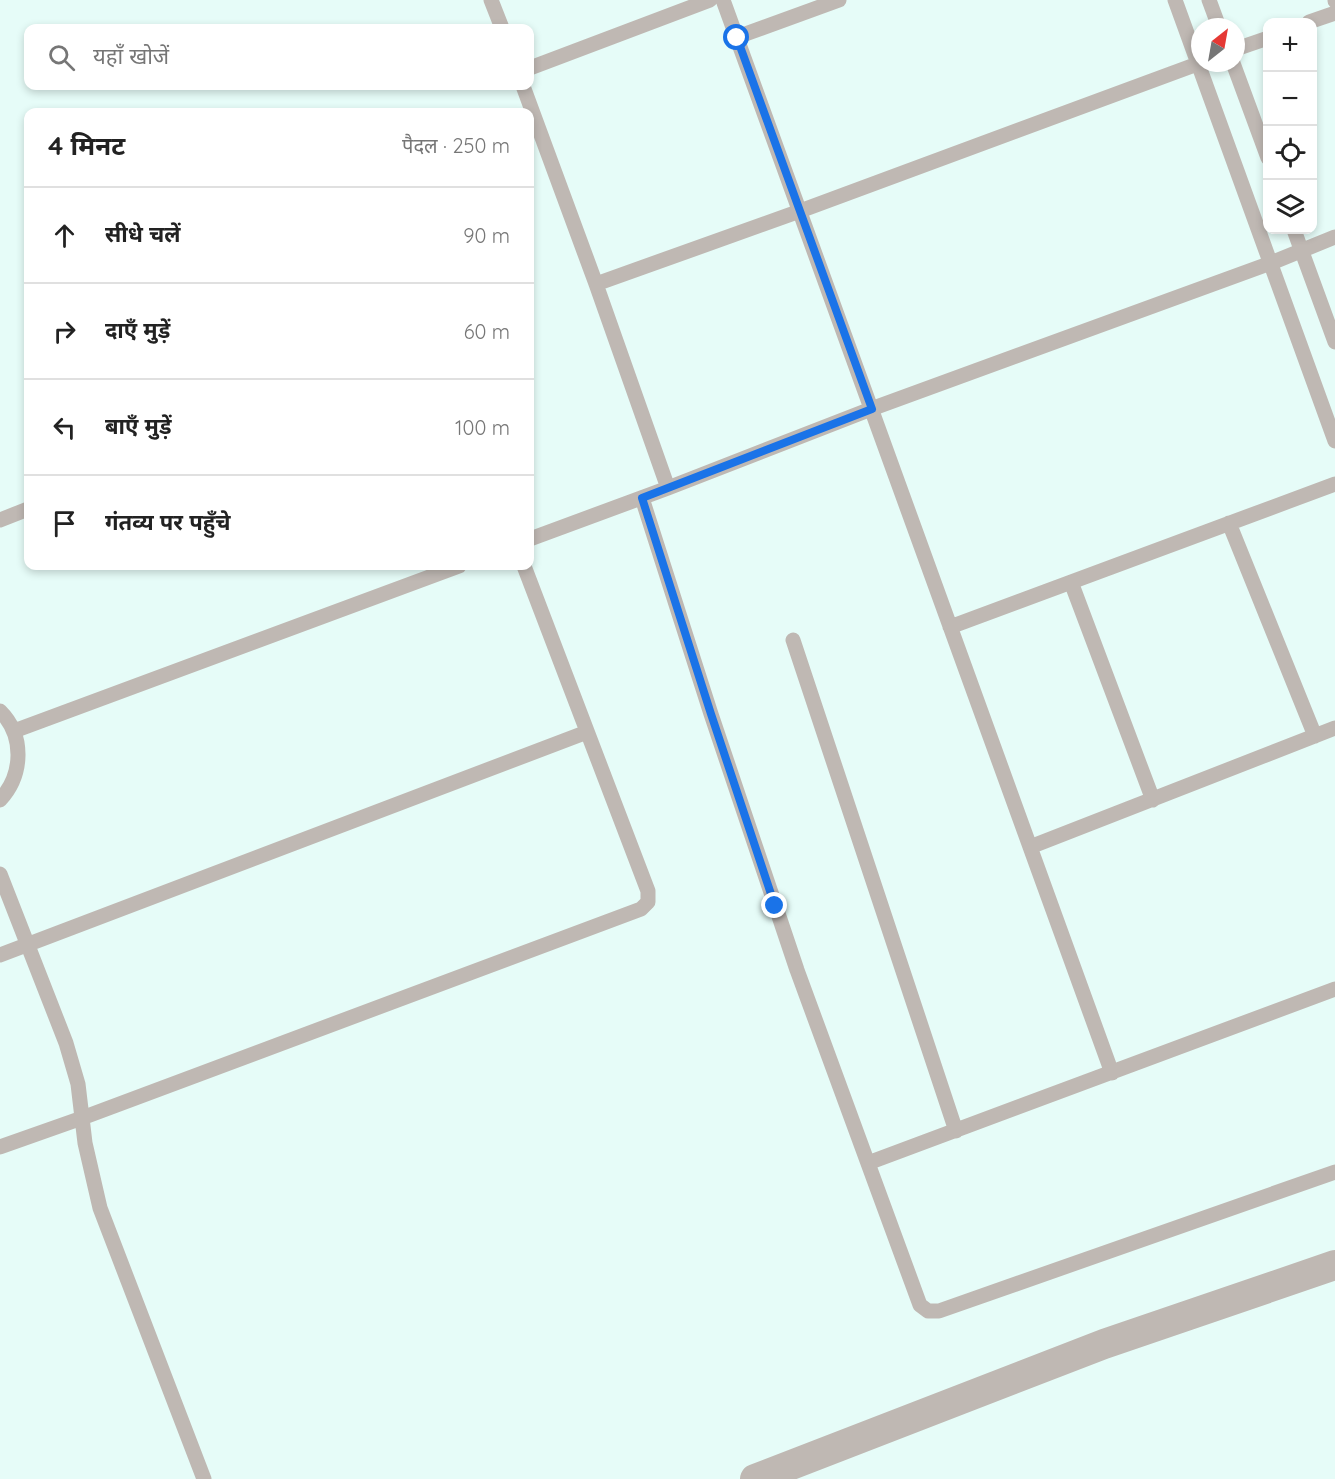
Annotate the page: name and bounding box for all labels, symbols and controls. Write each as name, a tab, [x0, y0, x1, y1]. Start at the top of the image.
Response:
north arrow	[1191, 18, 1245, 72]
map controls	[1263, 18, 1317, 234]
button: +	[1263, 18, 1317, 72]
search box	[24, 24, 534, 90]
route start	[723, 24, 749, 50]
icon: search	[45, 41, 78, 74]
text: यहाँ खोजें	[93, 42, 169, 70]
button: −	[1263, 72, 1317, 126]
button: locate	[1263, 126, 1317, 180]
text: 4 मिनट	[48, 129, 125, 162]
text: पैदल · 250 m	[402, 133, 510, 158]
button: layers	[1263, 180, 1317, 234]
icon: ahead	[48, 219, 81, 252]
text: सीधे चलें	[105, 220, 181, 248]
text: 90 m	[463, 223, 510, 248]
icon: right	[48, 315, 81, 348]
text: दाएँ मुड़ें	[105, 316, 170, 344]
text: 60 m	[464, 319, 510, 344]
icon: left	[48, 411, 81, 444]
text: बाएँ मुड़ें	[105, 412, 171, 440]
text: 100 m	[455, 415, 510, 440]
icon: arrive	[48, 507, 81, 540]
text: गंतव्य पर पहुँचे	[105, 508, 230, 536]
route end	[761, 892, 787, 918]

